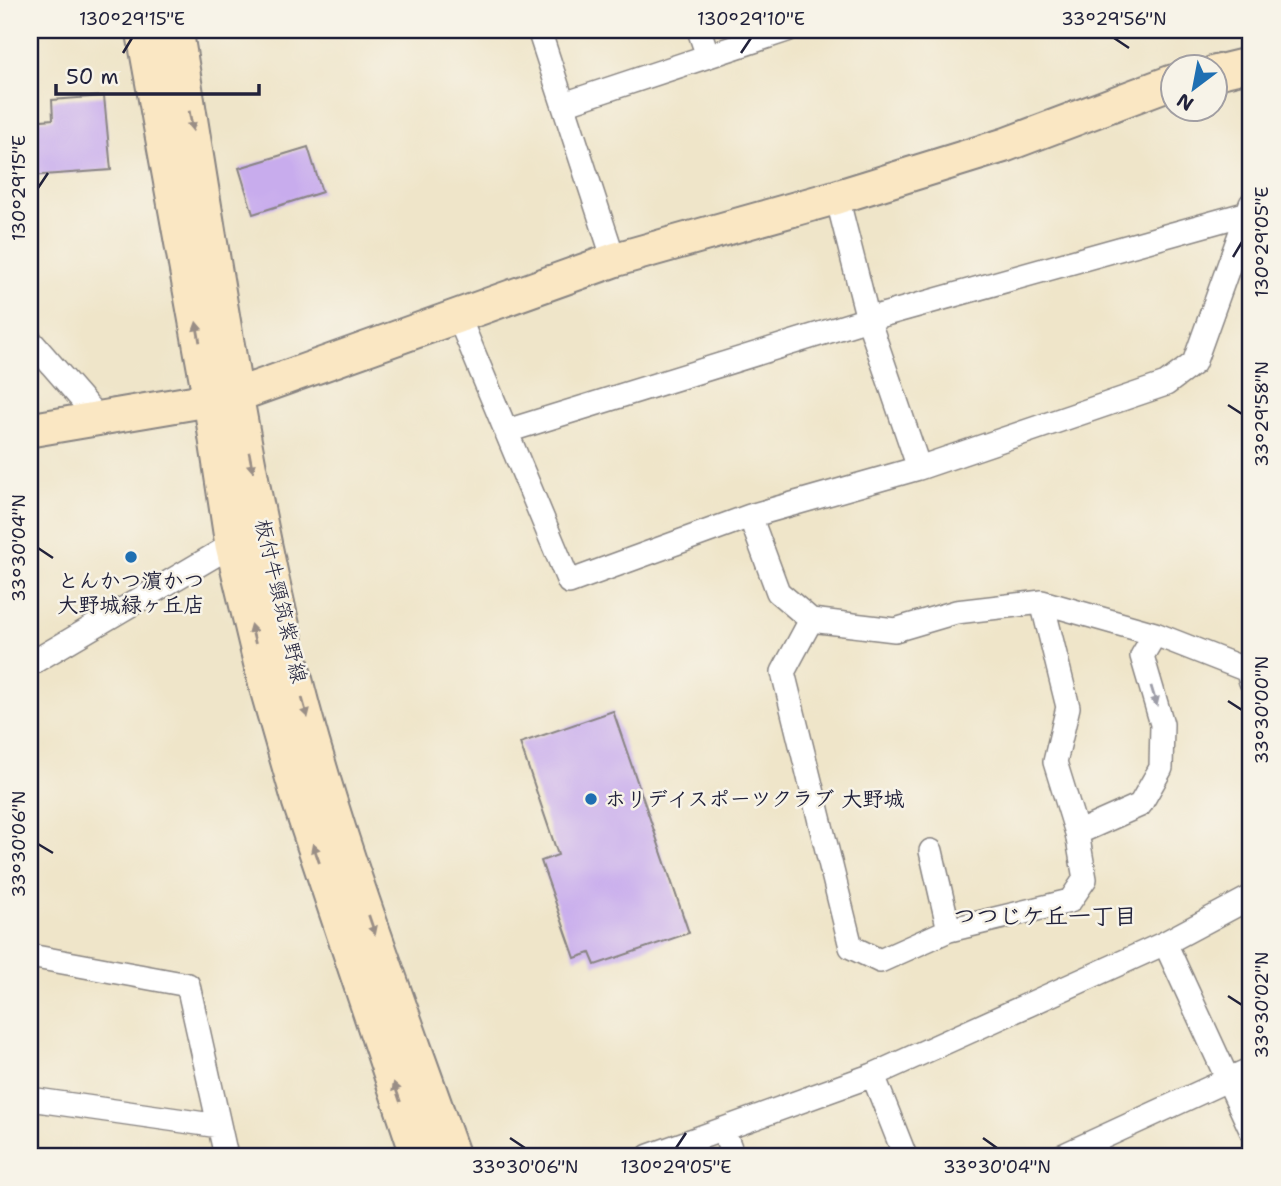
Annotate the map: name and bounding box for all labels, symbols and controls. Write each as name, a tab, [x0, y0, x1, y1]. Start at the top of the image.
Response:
text: 130°29'15"E	[79, 7, 185, 31]
text: 130°29'10"E	[697, 7, 805, 31]
text: 33°29'56"N	[1061, 7, 1167, 31]
scale bar	[56, 52, 259, 96]
north arrow	[1158, 52, 1228, 122]
text: 50 m	[66, 63, 119, 91]
text: N	[1172, 87, 1198, 117]
one-way arrow	[186, 110, 197, 132]
text: 130°29'15"E	[7, 135, 31, 241]
text: 130°29'05"E	[1250, 187, 1274, 297]
one-way arrow	[192, 321, 203, 343]
text: 33°29'58"N	[1250, 361, 1274, 467]
one-way arrow	[245, 451, 256, 473]
text: 33°30'04"N	[7, 494, 31, 602]
street label: 板付牛頸筑紫野線	[248, 516, 314, 686]
marker: とんかつ濵かつ 大野城緑ヶ丘店	[123, 549, 139, 565]
place label: とんかつ濵かつ 大野城緑ヶ丘店	[58, 567, 205, 619]
one-way arrow	[247, 623, 258, 645]
text: 33°30'00"N	[1250, 656, 1274, 764]
one-way arrow	[1149, 686, 1160, 707]
one-way arrow	[301, 698, 311, 719]
place label: ホリデイスポーツクラブ 大野城	[605, 785, 905, 813]
text: 33°30'06"N	[7, 790, 31, 898]
marker: ホリデイスポーツクラブ 大野城	[583, 791, 599, 807]
one-way arrow	[310, 842, 321, 863]
district label: つつじケ丘一丁目	[953, 901, 1137, 931]
one-way arrow	[367, 915, 378, 936]
text: 33°30'02"N	[1250, 951, 1274, 1059]
one-way arrow	[391, 1081, 401, 1102]
text: 33°30'06"N	[471, 1155, 579, 1179]
text: 130°29'05"E	[621, 1155, 731, 1179]
text: 33°30'04"N	[943, 1155, 1051, 1179]

